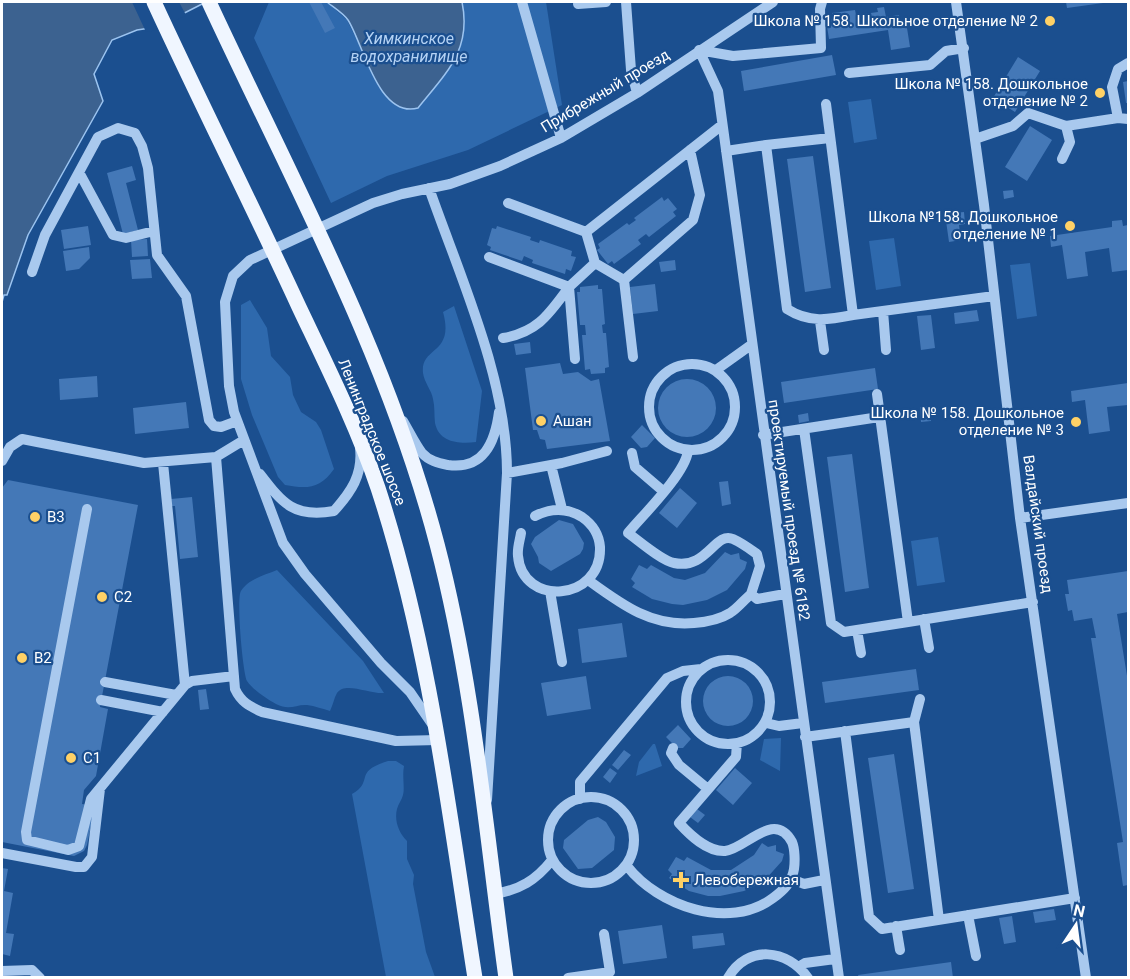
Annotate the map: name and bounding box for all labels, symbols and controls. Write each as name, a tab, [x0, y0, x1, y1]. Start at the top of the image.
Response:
place label: Школа № 158. Школьное отделение № 2	[753, 12, 1038, 30]
marker: Школа № 158. Школьное отделение № 2	[1043, 14, 1057, 28]
water label: Химкинское водохранилище	[350, 29, 468, 66]
street label: Прибрежный проезд	[537, 45, 673, 137]
place label: Школа № 158. Дошкольное отделение № 2	[894, 75, 1088, 110]
marker: Школа № 158. Дошкольное отделение № 2	[1093, 86, 1107, 100]
place label: Школа №158. Дошкольное отделение № 1	[868, 208, 1058, 243]
marker: Школа №158. Дошкольное отделение № 1	[1063, 219, 1077, 233]
street label: Ленинградское шоссе	[334, 356, 410, 508]
street label: проектируемый проезд № 6182	[765, 398, 813, 622]
place label: Школа № 158. Дошкольное отделение № 3	[870, 404, 1064, 439]
place label: Ашан	[553, 412, 592, 430]
marker: Ашан	[534, 414, 548, 428]
marker: Школа № 158. Дошкольное отделение № 3	[1069, 415, 1083, 429]
street label: Валдайский проезд	[1019, 454, 1057, 594]
place label: B3	[47, 508, 65, 526]
marker: B3	[28, 510, 42, 524]
place label: C2	[114, 588, 132, 606]
marker: C2	[95, 590, 109, 604]
place label: B2	[34, 649, 52, 667]
marker: B2	[15, 651, 29, 665]
place label: C1	[83, 749, 101, 767]
marker: C1	[64, 751, 78, 765]
marker: Левобережная	[672, 871, 690, 889]
place label: Левобережная	[694, 871, 799, 889]
north arrow	[1046, 895, 1106, 955]
text: N	[1072, 900, 1087, 921]

